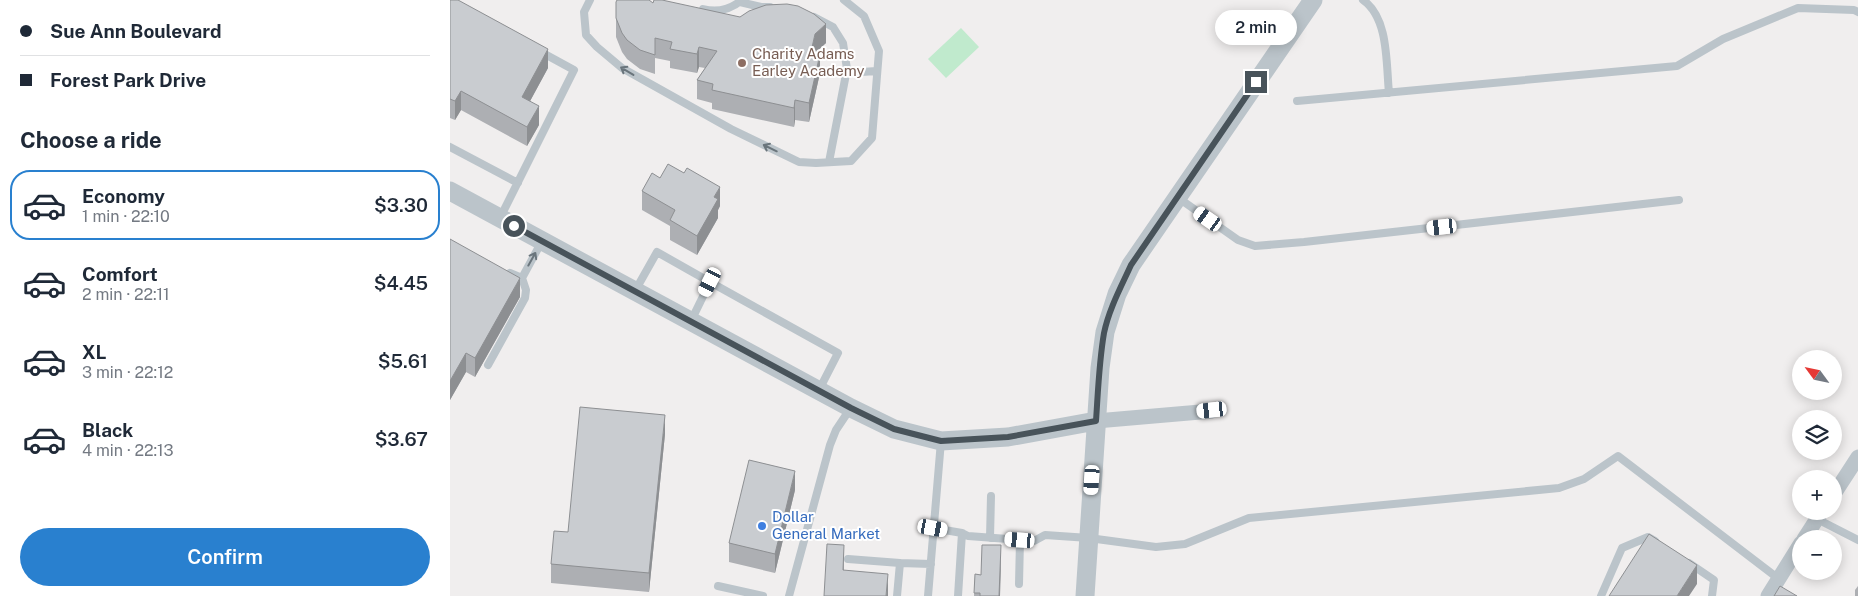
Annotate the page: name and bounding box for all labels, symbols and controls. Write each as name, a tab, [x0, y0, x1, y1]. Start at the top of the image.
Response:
callout: 2 min	[1215, 9, 1297, 44]
text: 2 min	[1235, 18, 1277, 37]
text: Sue Ann Boulevard	[50, 20, 222, 42]
place label: Charity Adams Earley Academy	[752, 45, 865, 79]
marker: Charity Adams Earley Academy	[736, 57, 748, 69]
one-way arrow	[621, 65, 635, 75]
text: Forest Park Drive	[50, 69, 206, 91]
route end	[1245, 71, 1267, 93]
text: Choose a ride	[20, 127, 162, 153]
one-way arrow	[763, 143, 778, 152]
icon: car	[22, 183, 67, 228]
text: Economy	[82, 185, 165, 207]
text: $3.30	[374, 194, 428, 216]
car	[1191, 204, 1224, 234]
text: 1 min · 22:10	[82, 207, 170, 226]
route start	[503, 215, 525, 237]
car	[1426, 218, 1457, 236]
one-way arrow	[527, 252, 537, 267]
icon: car	[22, 261, 67, 306]
text: Comfort	[82, 263, 158, 285]
car	[696, 265, 723, 299]
text: $4.45	[374, 272, 428, 294]
text: 2 min · 22:11	[82, 285, 170, 304]
icon: car	[22, 339, 67, 384]
text: XL	[82, 341, 107, 363]
text: $5.61	[378, 350, 428, 372]
north arrow	[1792, 350, 1842, 400]
map controls	[1792, 350, 1842, 580]
text: 3 min · 22:12	[82, 363, 173, 382]
car	[1196, 401, 1227, 419]
button: layers	[1792, 410, 1842, 460]
icon: car	[22, 417, 67, 462]
text: Black	[82, 419, 133, 441]
text: $3.67	[375, 428, 428, 450]
text: 4 min · 22:13	[82, 441, 174, 460]
car	[1083, 465, 1100, 495]
button: +	[1792, 470, 1842, 520]
place label: Dollar General Market	[772, 508, 880, 542]
car	[916, 518, 949, 538]
marker: Dollar General Market	[756, 520, 768, 532]
button: Confirm	[20, 528, 430, 586]
button: −	[1792, 530, 1842, 580]
car	[1004, 531, 1035, 549]

